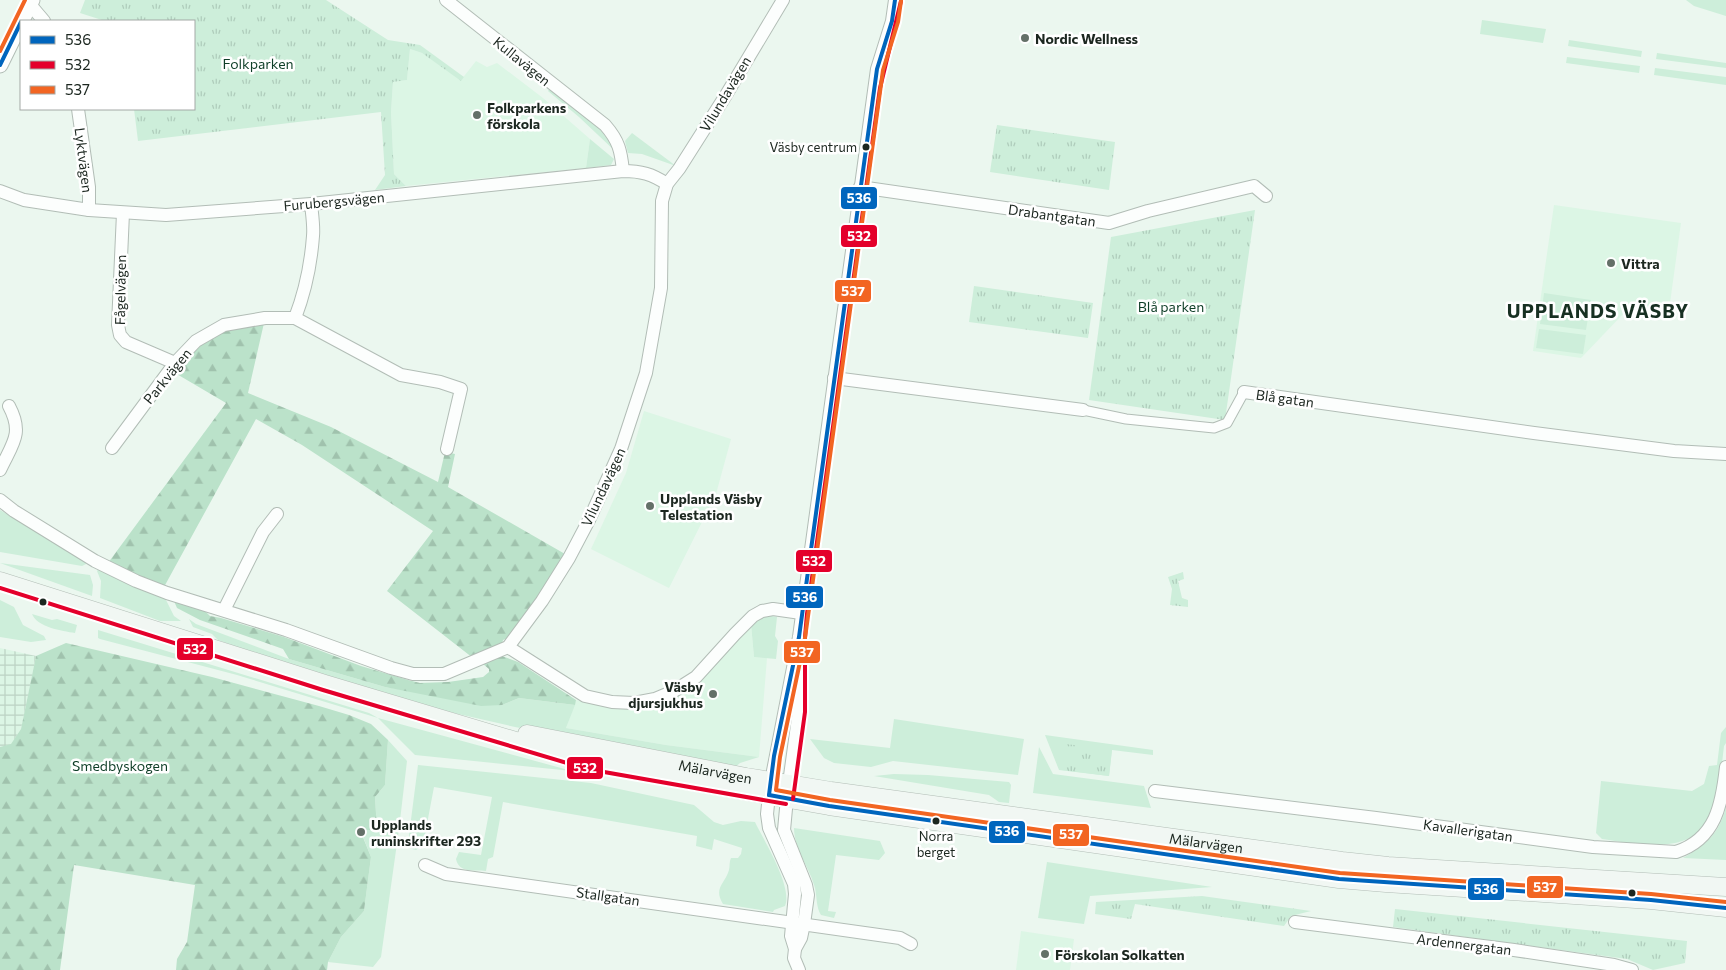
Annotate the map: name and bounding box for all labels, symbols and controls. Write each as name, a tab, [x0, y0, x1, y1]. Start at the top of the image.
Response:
legend	[20, 20, 195, 110]
text: 536	[65, 30, 91, 48]
place label: Nordic Wellness	[1035, 30, 1139, 47]
marker: Nordic Wellness	[1019, 32, 1031, 44]
street label: Kullavägen	[490, 33, 554, 89]
street label: Vilundavägen	[696, 53, 754, 135]
text: 532	[65, 55, 90, 73]
park label: Folkparken	[222, 55, 294, 72]
text: 537	[65, 80, 90, 98]
place label: Folkparkens förskola	[487, 99, 567, 132]
marker: Folkparkens förskola	[471, 109, 483, 121]
street label: Lyktvägen	[72, 127, 96, 193]
place label: Väsby centrum	[769, 139, 857, 155]
marker: Väsby centrum	[861, 142, 871, 152]
line badge: 536	[840, 186, 878, 210]
street label: Furubergsvägen	[283, 188, 385, 214]
text: 536	[847, 189, 872, 206]
street label: Drabantgatan	[1007, 200, 1097, 230]
line badge: 532	[840, 224, 878, 248]
text: 532	[847, 227, 871, 244]
street label: Fågelvägen	[111, 255, 129, 325]
place label: Vittra	[1621, 255, 1660, 272]
marker: Vittra	[1605, 257, 1617, 269]
line badge: 537	[834, 279, 872, 303]
text: 537	[841, 282, 865, 299]
park label: Blå parken	[1138, 298, 1204, 315]
district label: UPPLANDS VÄSBY	[1507, 299, 1689, 322]
street label: Parkvägen	[139, 345, 195, 407]
street label: Blå gatan	[1255, 386, 1315, 410]
street label: Vilundavägen	[577, 445, 629, 529]
place label: Upplands Väsby Telestation	[660, 490, 763, 523]
marker: Upplands Väsby Telestation	[644, 500, 656, 512]
line badge: 532	[795, 549, 833, 573]
text: 532	[802, 552, 826, 569]
line badge: 536	[785, 585, 824, 609]
text: 536	[793, 588, 818, 605]
unlabelled marker	[38, 597, 48, 607]
line badge: 532	[176, 637, 214, 661]
text: 532	[183, 640, 207, 657]
line badge: 537	[783, 640, 821, 664]
text: 537	[790, 643, 814, 660]
place label: Väsby djursjukhus	[628, 678, 703, 711]
marker: Väsby djursjukhus	[707, 688, 719, 700]
line badge: 532	[566, 756, 604, 780]
street label: Mälarvägen	[677, 756, 753, 786]
park label: Smedbyskogen	[72, 757, 168, 774]
text: 532	[573, 759, 597, 776]
street label: Kavallerigatan	[1422, 815, 1514, 845]
place label: Upplands runinskrifter 293	[371, 816, 481, 849]
marker: Norra berget	[931, 816, 941, 826]
line badge: 536	[988, 820, 1026, 844]
text: 536	[995, 822, 1020, 839]
line badge: 537	[1052, 823, 1090, 847]
text: 537	[1059, 825, 1083, 842]
marker: Upplands runinskrifter 293	[355, 826, 367, 838]
place label: Norra berget	[917, 828, 955, 860]
street label: Mälarvägen	[1168, 829, 1244, 856]
line badge: 537	[1526, 875, 1564, 899]
line badge: 536	[1467, 877, 1505, 901]
text: 537	[1533, 878, 1557, 895]
text: 536	[1474, 880, 1499, 897]
street label: Stallgatan	[575, 883, 641, 909]
unlabelled marker	[1627, 888, 1637, 898]
street label: Ardennergatan	[1416, 930, 1512, 958]
place label: Förskolan Solkatten	[1055, 946, 1185, 963]
marker: Förskolan Solkatten	[1039, 948, 1051, 960]

